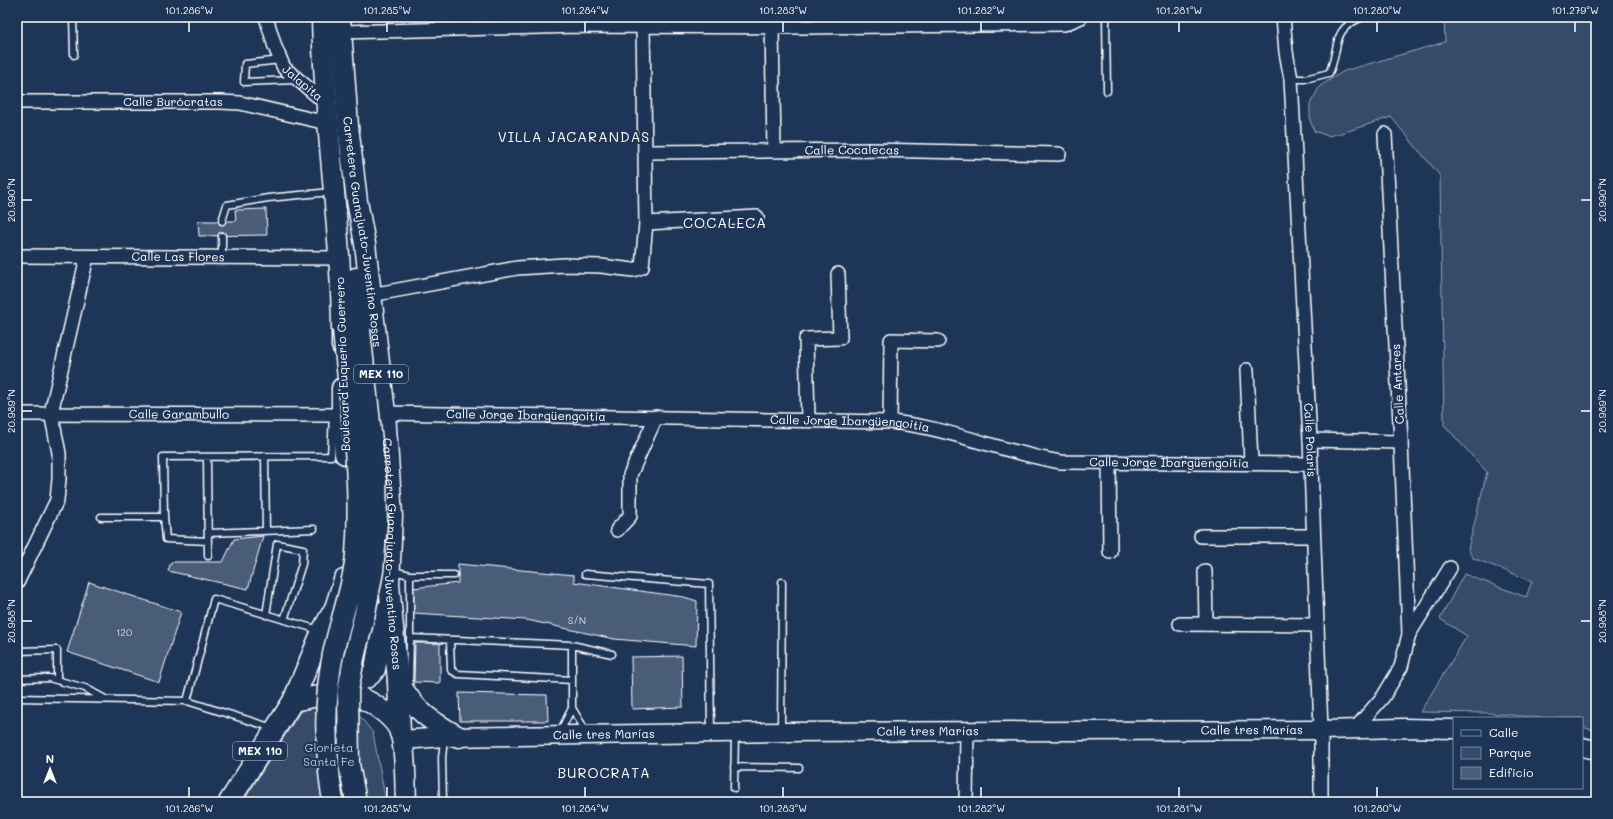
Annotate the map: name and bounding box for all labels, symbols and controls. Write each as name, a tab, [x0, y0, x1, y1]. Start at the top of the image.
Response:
text: 101.286°W	[165, 3, 213, 17]
text: 101.285°W	[363, 3, 411, 17]
text: 101.284°W	[561, 3, 609, 17]
text: 101.283°W	[759, 3, 807, 17]
text: 101.282°W	[957, 3, 1005, 17]
text: 101.281°W	[1156, 3, 1203, 17]
text: 101.280°W	[1353, 3, 1401, 17]
text: 101.279°W	[1551, 3, 1599, 17]
street label: Jalapita	[279, 61, 327, 104]
street label: Calle Burócratas	[123, 93, 223, 109]
street label: Carretera Guanajuato-Juventino Rosas	[340, 116, 386, 348]
district label: VILLA JACARANDAS	[498, 127, 650, 146]
street label: Calle Cocalecas	[805, 141, 900, 158]
text: 20.990°N	[4, 178, 18, 222]
text: 20.990°N	[1595, 178, 1609, 222]
district label: COCALECA	[683, 213, 767, 232]
street label: Calle Las Flores	[131, 248, 225, 264]
street label: Boulevard Euquerio Guerrero	[331, 277, 353, 451]
street label: Calle Antares	[1387, 343, 1407, 425]
road number: MEX 110	[354, 365, 408, 383]
text: 20.989°N	[4, 389, 18, 433]
text: 20.989°N	[1595, 389, 1609, 433]
street label: Calle Polaris	[1301, 403, 1320, 477]
street label: Calle Garambullo	[129, 405, 229, 422]
street label: Calle Jorge Ibargüengoitia	[446, 405, 606, 424]
street label: Calle Jorge Ibargüengoitia	[770, 411, 931, 435]
street label: Carretera Guanajuato-Juventino Rosas	[380, 437, 406, 671]
street label: Calle Jorge Ibargüengoitia	[1089, 453, 1249, 471]
text: 20.988°N	[4, 599, 18, 643]
text: 20.988°N	[1595, 599, 1609, 643]
house number: S/N	[568, 613, 586, 627]
house number: 120	[116, 625, 132, 639]
legend	[1453, 717, 1583, 789]
street label: Calle tres Marías	[1201, 721, 1303, 737]
street label: Calle tres Marías	[877, 722, 979, 739]
text: Calle	[1489, 724, 1519, 740]
street label: Calle tres Marías	[553, 725, 655, 742]
park label: Glorieta Santa Fe	[303, 739, 355, 769]
road number: MEX 110	[233, 742, 287, 760]
text: Parque	[1489, 744, 1532, 760]
north arrow	[30, 749, 70, 789]
text: N	[46, 751, 54, 766]
district label: BUROCRATA	[557, 763, 651, 782]
text: Edificio	[1489, 764, 1533, 780]
text: 101.286°W	[165, 801, 213, 815]
text: 101.285°W	[363, 801, 411, 815]
text: 101.284°W	[561, 801, 609, 815]
text: 101.283°W	[759, 801, 807, 815]
text: 101.282°W	[957, 801, 1005, 815]
text: 101.281°W	[1156, 801, 1203, 815]
text: 101.280°W	[1353, 801, 1401, 815]

